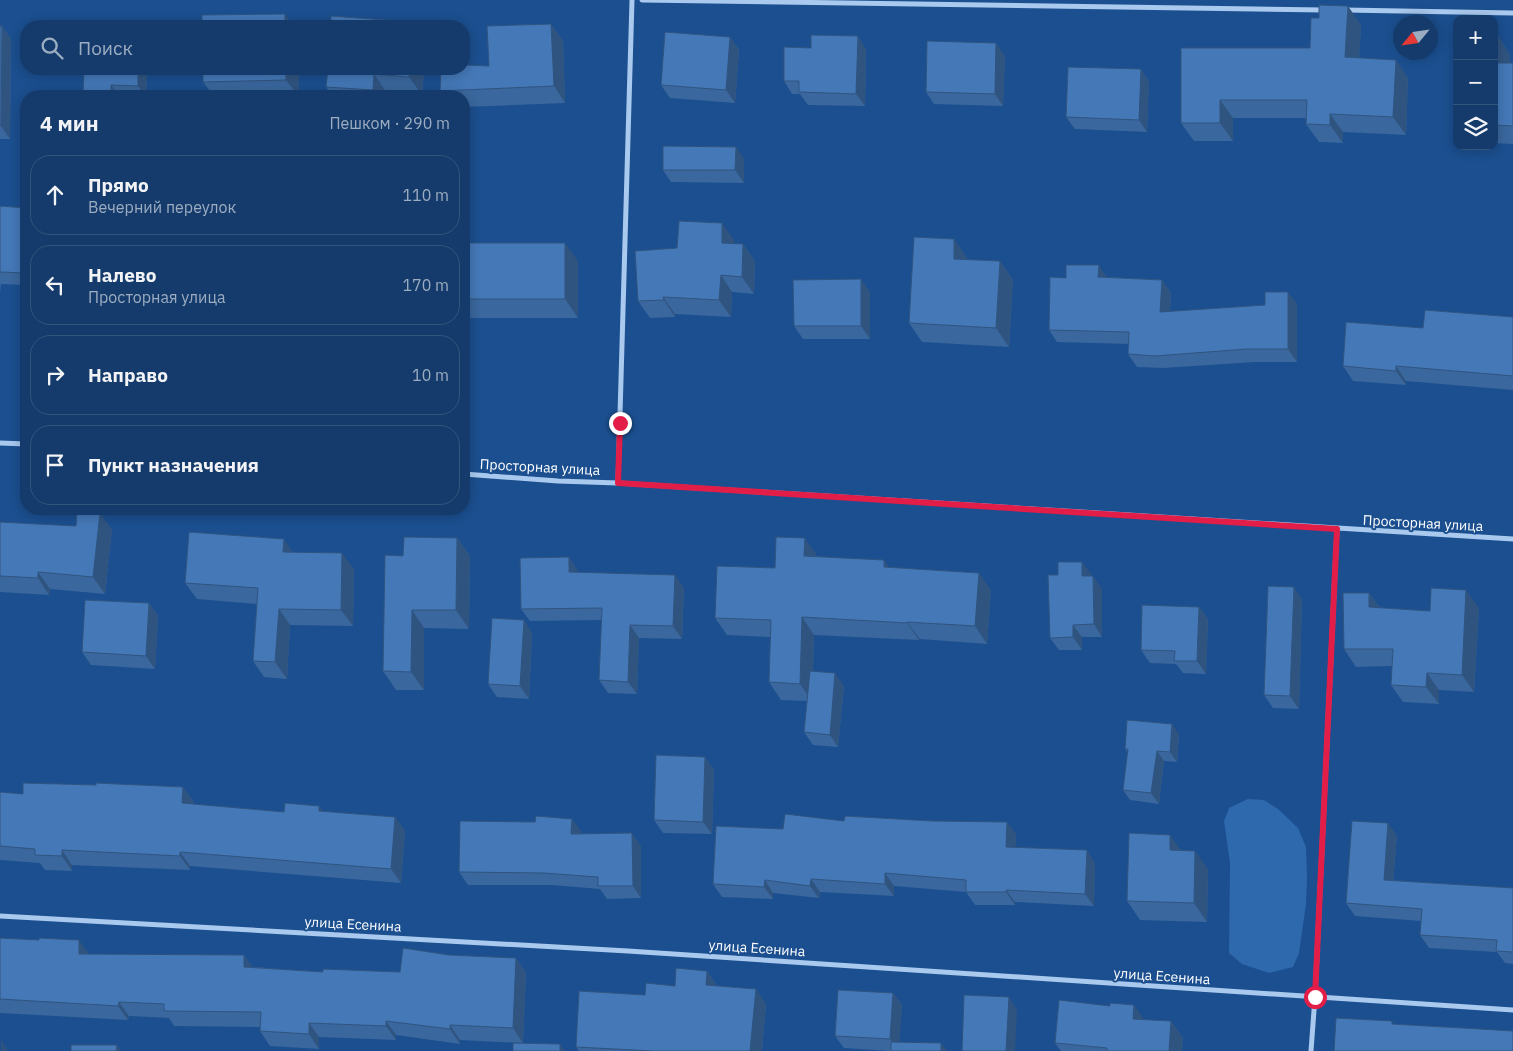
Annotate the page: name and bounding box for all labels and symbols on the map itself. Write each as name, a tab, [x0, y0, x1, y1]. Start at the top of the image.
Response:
north arrow	[1393, 15, 1438, 60]
route end	[609, 412, 632, 435]
street label: Просторная улица	[479, 455, 601, 479]
street label: Просторная улица	[1362, 511, 1484, 535]
street label: улица Есенина	[304, 912, 402, 936]
street label: улица Есенина	[708, 936, 806, 960]
street label: улица Есенина	[1113, 964, 1211, 988]
route start	[1304, 986, 1327, 1009]

